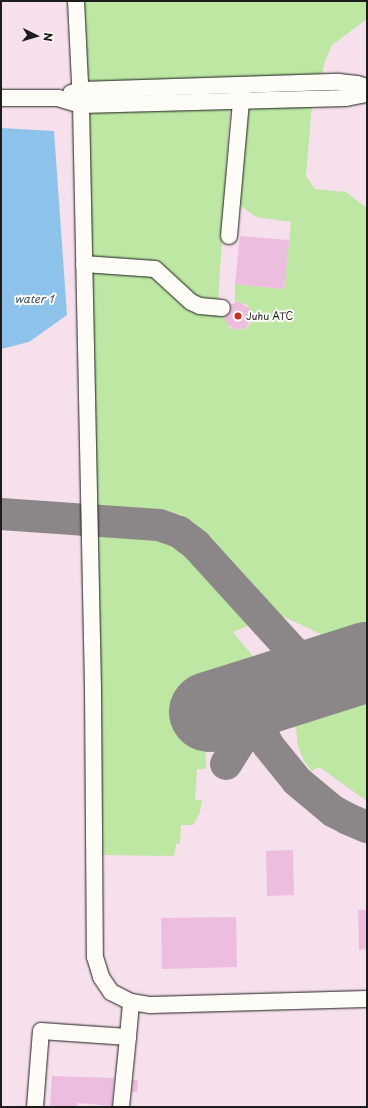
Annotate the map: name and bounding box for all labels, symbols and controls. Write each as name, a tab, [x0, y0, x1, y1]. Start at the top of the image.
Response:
north arrow	[16, 16, 56, 56]
text: N	[40, 32, 57, 42]
water label: water 1	[14, 292, 54, 306]
place label: Juhu ATC	[246, 310, 294, 322]
marker: Juhu ATC	[233, 311, 243, 321]

